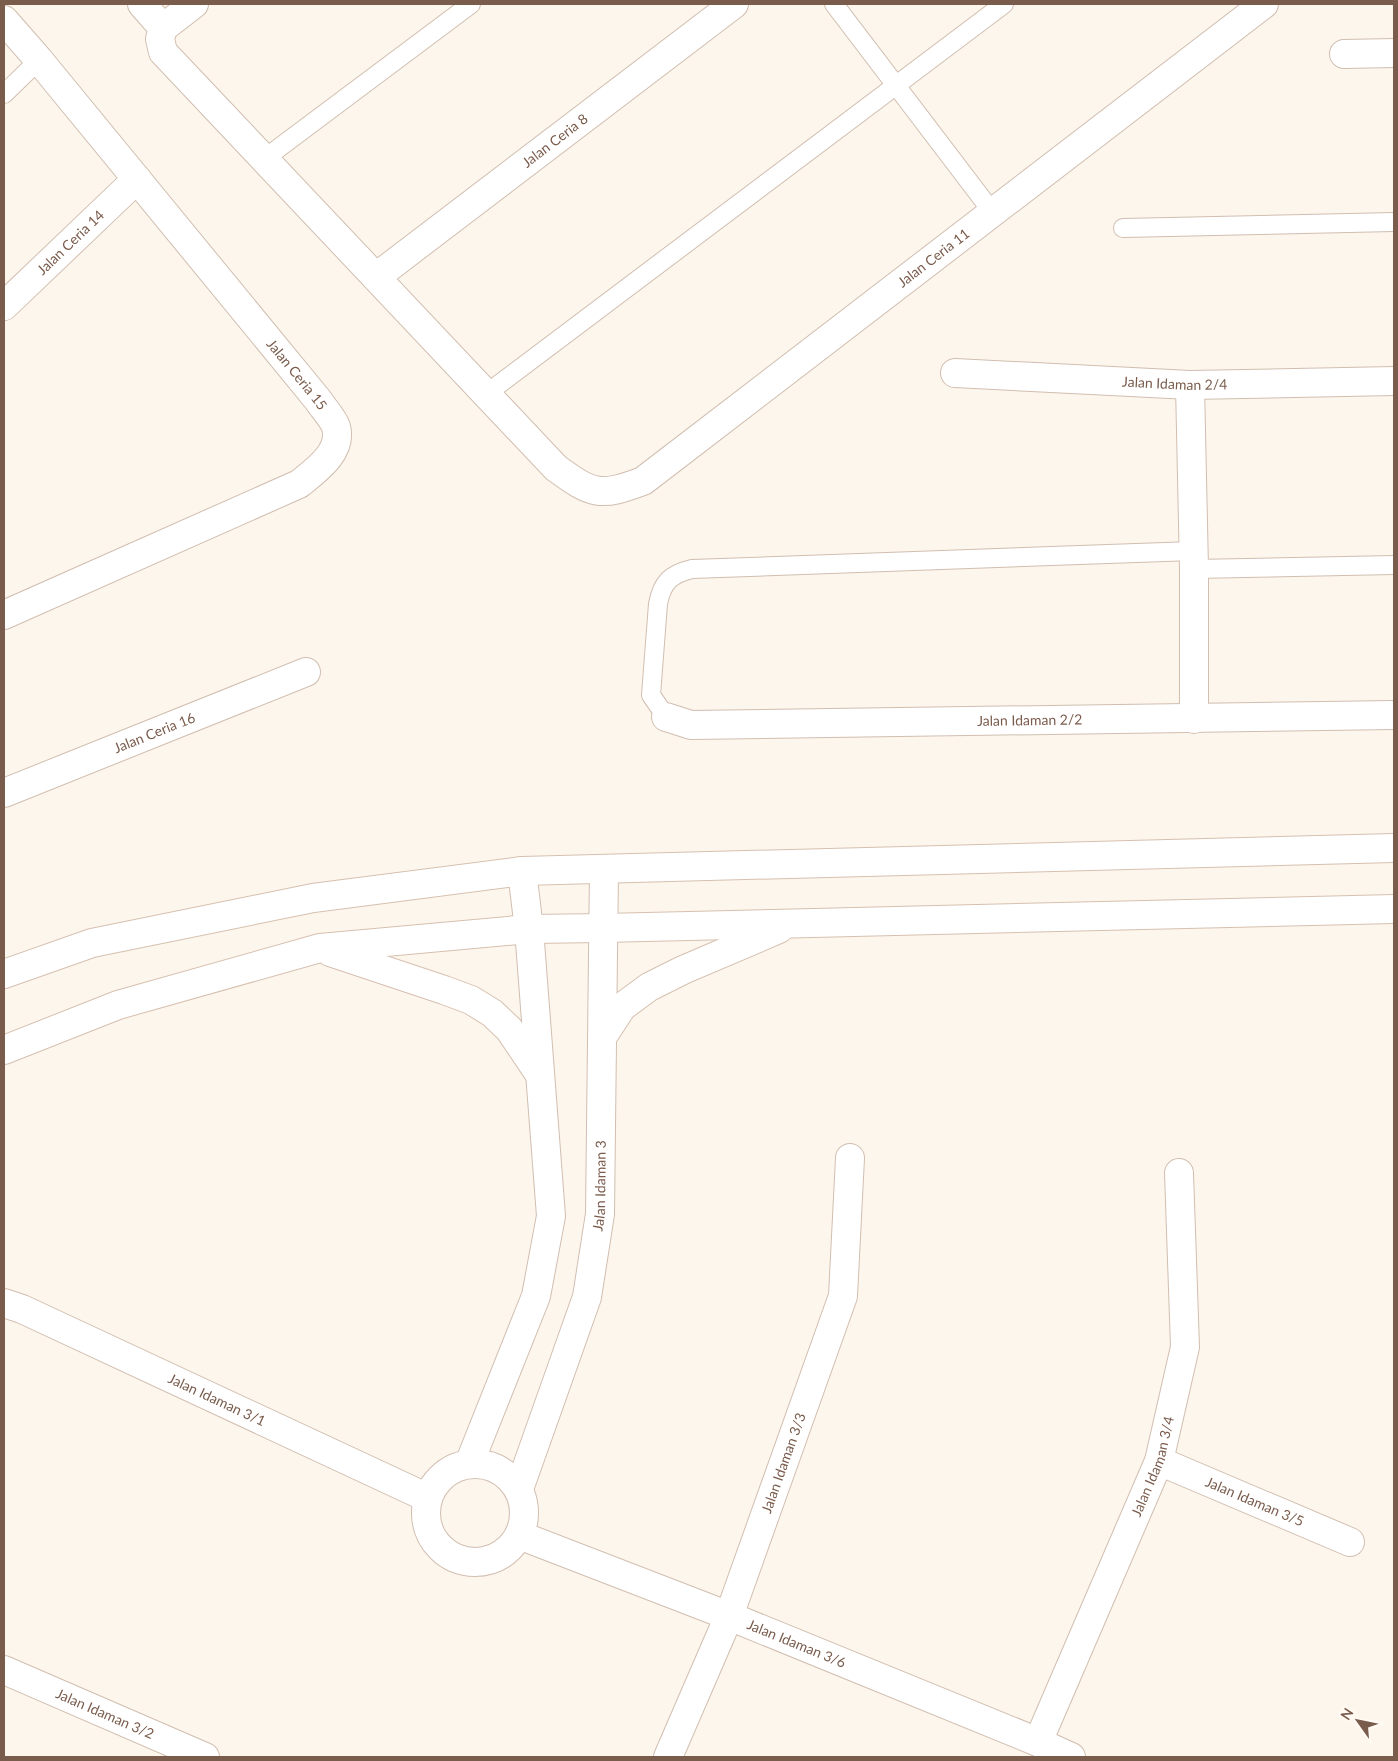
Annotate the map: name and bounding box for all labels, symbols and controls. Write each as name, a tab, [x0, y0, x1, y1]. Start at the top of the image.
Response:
street label: Jalan Ceria 8	[518, 110, 591, 171]
street label: Jalan Ceria 14	[33, 206, 107, 278]
street label: Jalan Ceria 11	[894, 224, 973, 290]
street label: Jalan Ceria 15	[264, 335, 331, 413]
street label: Jalan Idaman 2/4	[1122, 373, 1227, 393]
street label: Jalan Ceria 16	[111, 708, 197, 756]
street label: Jalan Idaman 2/2	[977, 710, 1082, 729]
street label: Jalan Idaman 3	[588, 1140, 609, 1232]
street label: Jalan Idaman 3/1	[166, 1369, 268, 1429]
street label: Jalan Idaman 3/3	[757, 1410, 809, 1515]
street label: Jalan Idaman 3/4	[1127, 1414, 1177, 1519]
street label: Jalan Idaman 3/5	[1203, 1473, 1307, 1530]
street label: Jalan Idaman 3/6	[745, 1615, 849, 1671]
street label: Jalan Idaman 3/2	[53, 1685, 157, 1742]
north arrow	[1333, 1696, 1383, 1746]
text: N	[1337, 1704, 1357, 1723]

